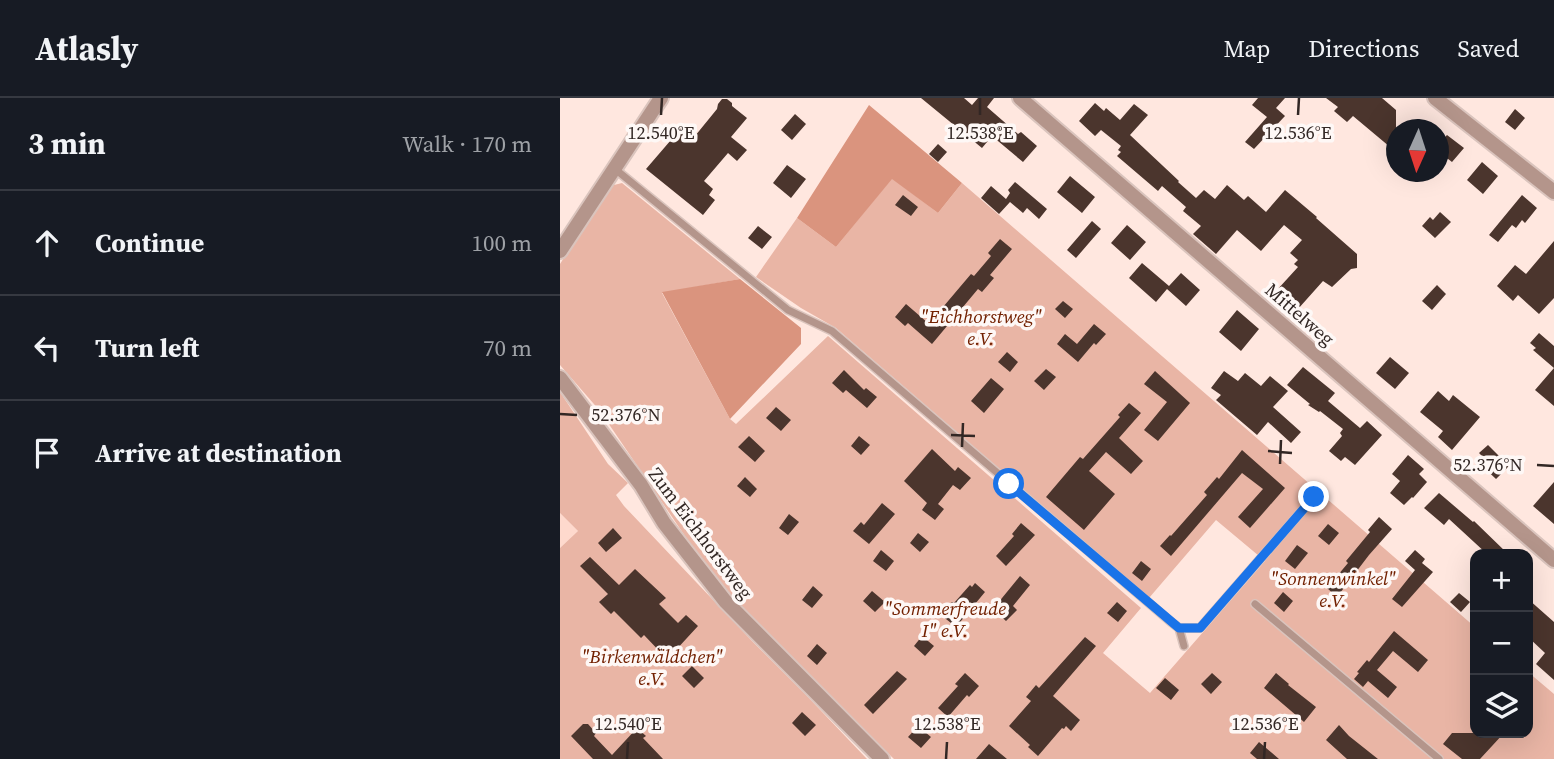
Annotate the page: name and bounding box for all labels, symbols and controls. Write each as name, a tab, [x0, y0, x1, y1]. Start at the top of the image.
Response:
text: Atlasly	[35, 26, 138, 71]
text: Map	[1223, 32, 1270, 65]
text: Directions	[1308, 32, 1419, 65]
text: Saved	[1457, 32, 1519, 65]
north arrow	[1386, 119, 1449, 182]
text: 12.540°E	[627, 120, 695, 145]
text: 12.538°E	[946, 120, 1014, 145]
text: 12.536°E	[1264, 120, 1332, 145]
text: 3 min	[28, 123, 106, 164]
text: Walk · 170 m	[402, 128, 532, 160]
icon: ahead	[28, 224, 66, 262]
text: Continue	[95, 225, 204, 261]
text: 100 m	[471, 227, 532, 259]
street label: Mittelweg	[1260, 277, 1340, 351]
park label: "Eichhorstweg" e.V.	[920, 303, 1042, 351]
icon: left	[28, 329, 66, 367]
text: Turn left	[95, 330, 199, 366]
text: 70 m	[483, 332, 532, 364]
text: 52.376°N	[591, 402, 661, 427]
icon: arrive	[28, 434, 66, 472]
text: Arrive at destination	[95, 435, 342, 471]
text: 52.376°N	[1453, 452, 1523, 477]
street label: Zum Eichhorstweg	[643, 462, 759, 604]
route start	[993, 468, 1024, 499]
route end	[1298, 481, 1329, 512]
map controls	[1470, 549, 1533, 738]
button: +	[1470, 549, 1533, 612]
park label: "Sonnenwinkel" e.V.	[1270, 565, 1396, 613]
park label: "Sommerfreude I" e.V.	[884, 595, 1006, 643]
button: −	[1470, 612, 1533, 675]
park label: "Birkenwäldchen" e.V.	[581, 643, 723, 691]
button: layers	[1470, 675, 1533, 738]
text: 12.540°E	[594, 711, 662, 736]
text: 12.538°E	[913, 711, 981, 736]
text: 12.536°E	[1231, 711, 1299, 736]

